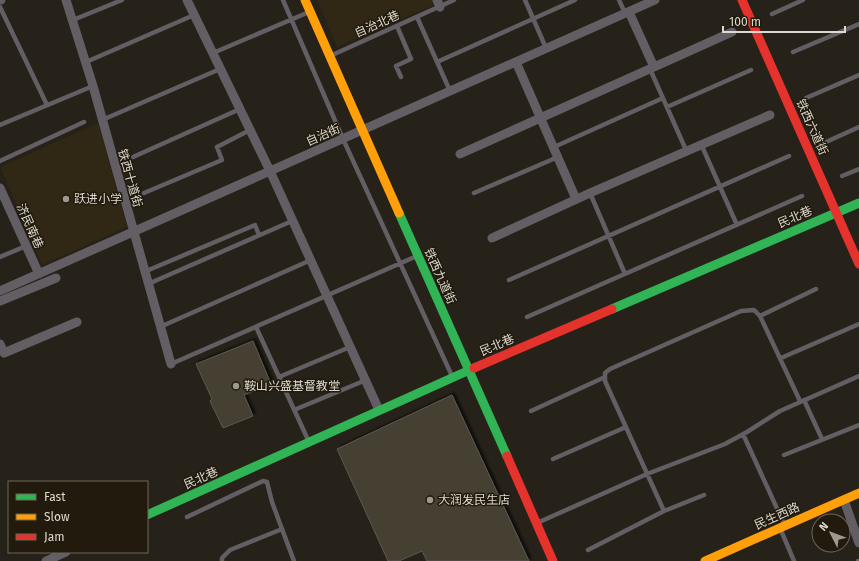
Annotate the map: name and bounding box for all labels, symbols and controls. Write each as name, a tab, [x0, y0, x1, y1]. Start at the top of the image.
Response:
street label: 自治北巷	[352, 8, 402, 40]
scale bar	[723, 8, 845, 34]
text: 100 m	[729, 15, 761, 29]
street label: 铁西六道街	[793, 97, 831, 157]
street label: 自治街	[304, 121, 342, 149]
street label: 铁西十道街	[115, 147, 145, 209]
place label: 跃进小学	[74, 192, 122, 206]
marker: 跃进小学	[61, 194, 71, 204]
street label: 济民南巷	[14, 201, 46, 251]
street label: 民北巷	[776, 204, 814, 230]
street label: 铁西九道街	[421, 246, 459, 306]
street label: 民北巷	[478, 332, 516, 358]
place label: 鞍山兴盛基督教堂	[244, 379, 340, 393]
marker: 鞍山兴盛基督教堂	[231, 381, 241, 391]
street label: 民北巷	[182, 464, 220, 492]
legend	[8, 481, 148, 553]
text: Fast	[44, 490, 66, 504]
place label: 大润发民生店	[438, 493, 510, 507]
marker: 大润发民生店	[425, 495, 435, 505]
street label: 民生西路	[752, 500, 802, 532]
text: Slow	[44, 510, 70, 524]
north arrow	[811, 513, 851, 553]
text: N	[817, 520, 831, 534]
text: Jam	[44, 530, 64, 544]

